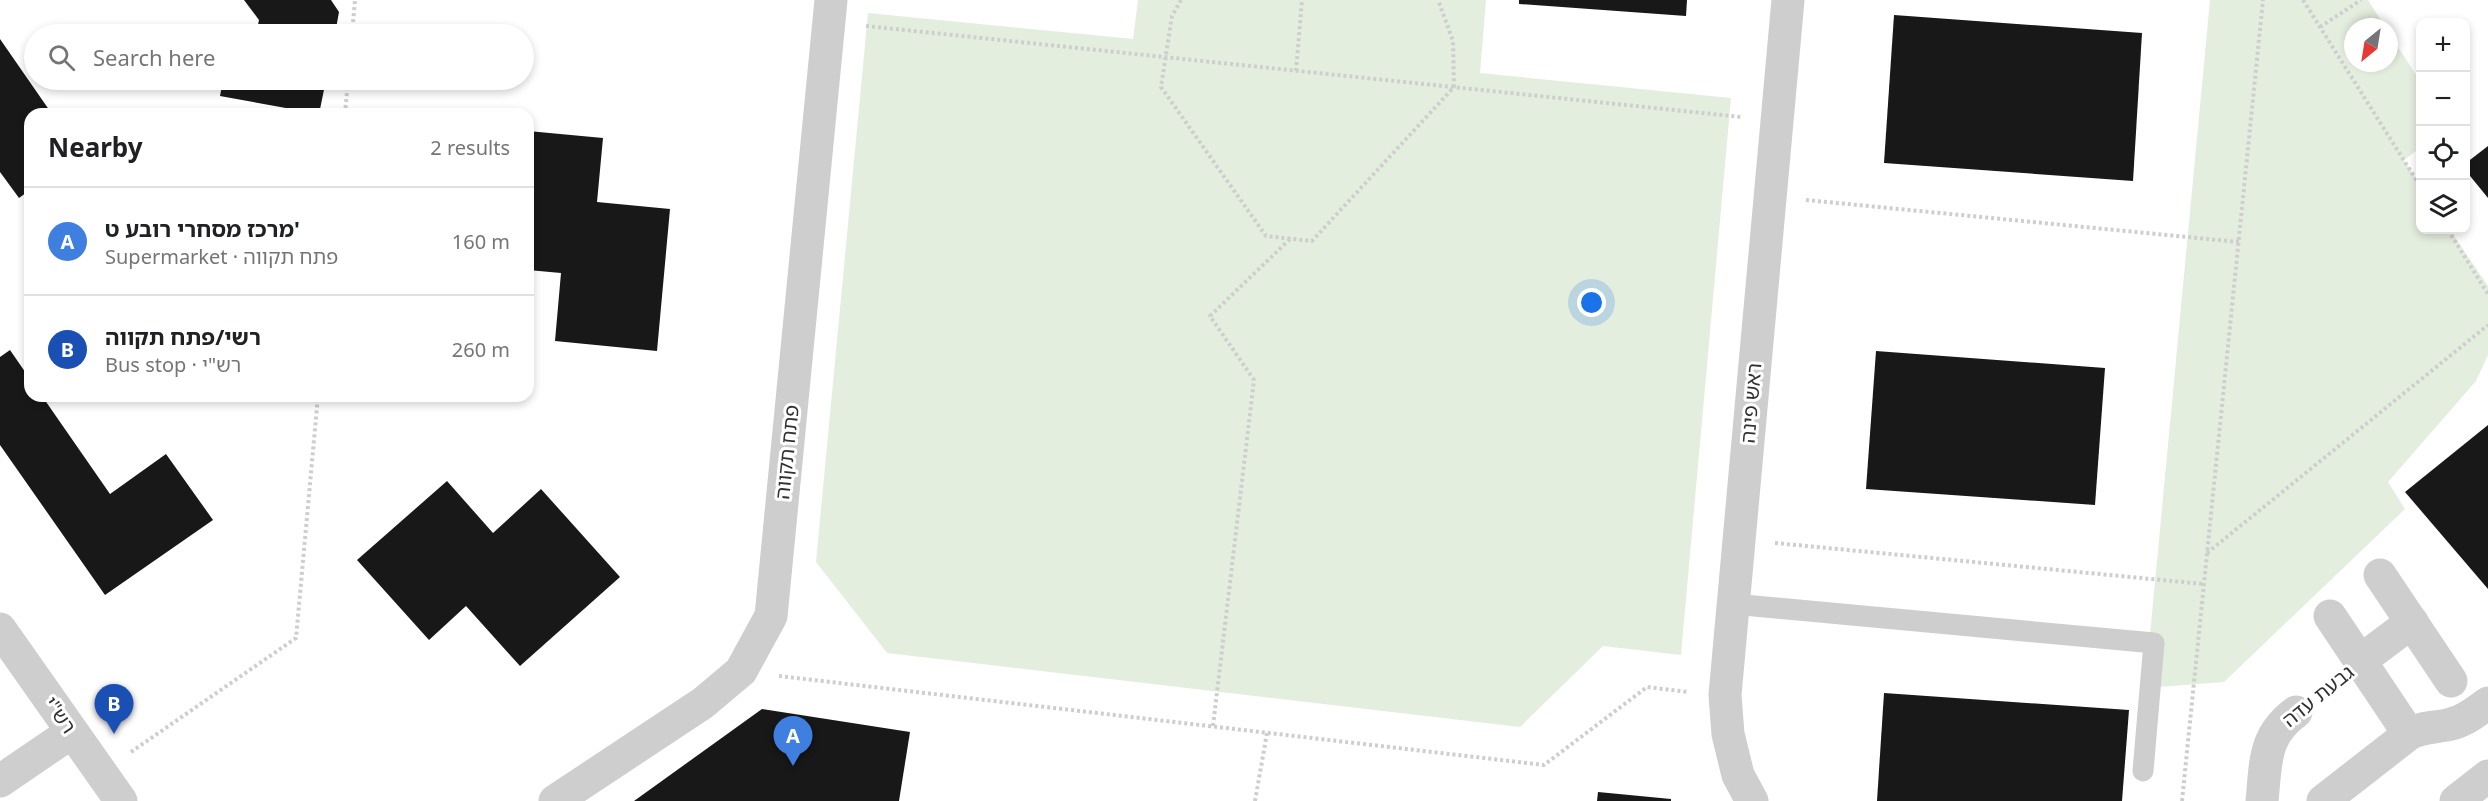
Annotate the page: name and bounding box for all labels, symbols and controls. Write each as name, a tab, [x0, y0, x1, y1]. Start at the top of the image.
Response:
north arrow	[2344, 18, 2398, 72]
map controls	[2416, 18, 2470, 234]
button: +	[2416, 18, 2470, 72]
search box	[24, 24, 534, 90]
icon: search	[45, 41, 78, 74]
text: Search here	[93, 42, 215, 72]
button: −	[2416, 72, 2470, 126]
button: locate	[2416, 126, 2470, 180]
text: Nearby	[48, 129, 143, 165]
text: 2 results	[430, 134, 510, 161]
button: layers	[2416, 180, 2470, 234]
text: מרכז מסחרי רובע ט'	[105, 213, 300, 243]
text: A	[61, 228, 74, 255]
text: 160 m	[452, 228, 510, 255]
text: Supermarket · פתח תקווה	[105, 243, 338, 270]
your location	[1577, 288, 1606, 317]
text: רשי/פתח תקווה	[105, 321, 261, 351]
text: B	[61, 336, 74, 363]
text: 260 m	[452, 336, 510, 363]
text: Bus stop · רש"י	[105, 351, 241, 378]
street label: ראש פינה	[1734, 362, 1767, 444]
street label: פתח תקווה	[768, 403, 805, 501]
street label: גבעת עדה	[2276, 658, 2359, 733]
pin: B	[94, 684, 134, 734]
street label: רש"י	[38, 691, 83, 738]
pin: A	[774, 716, 812, 766]

